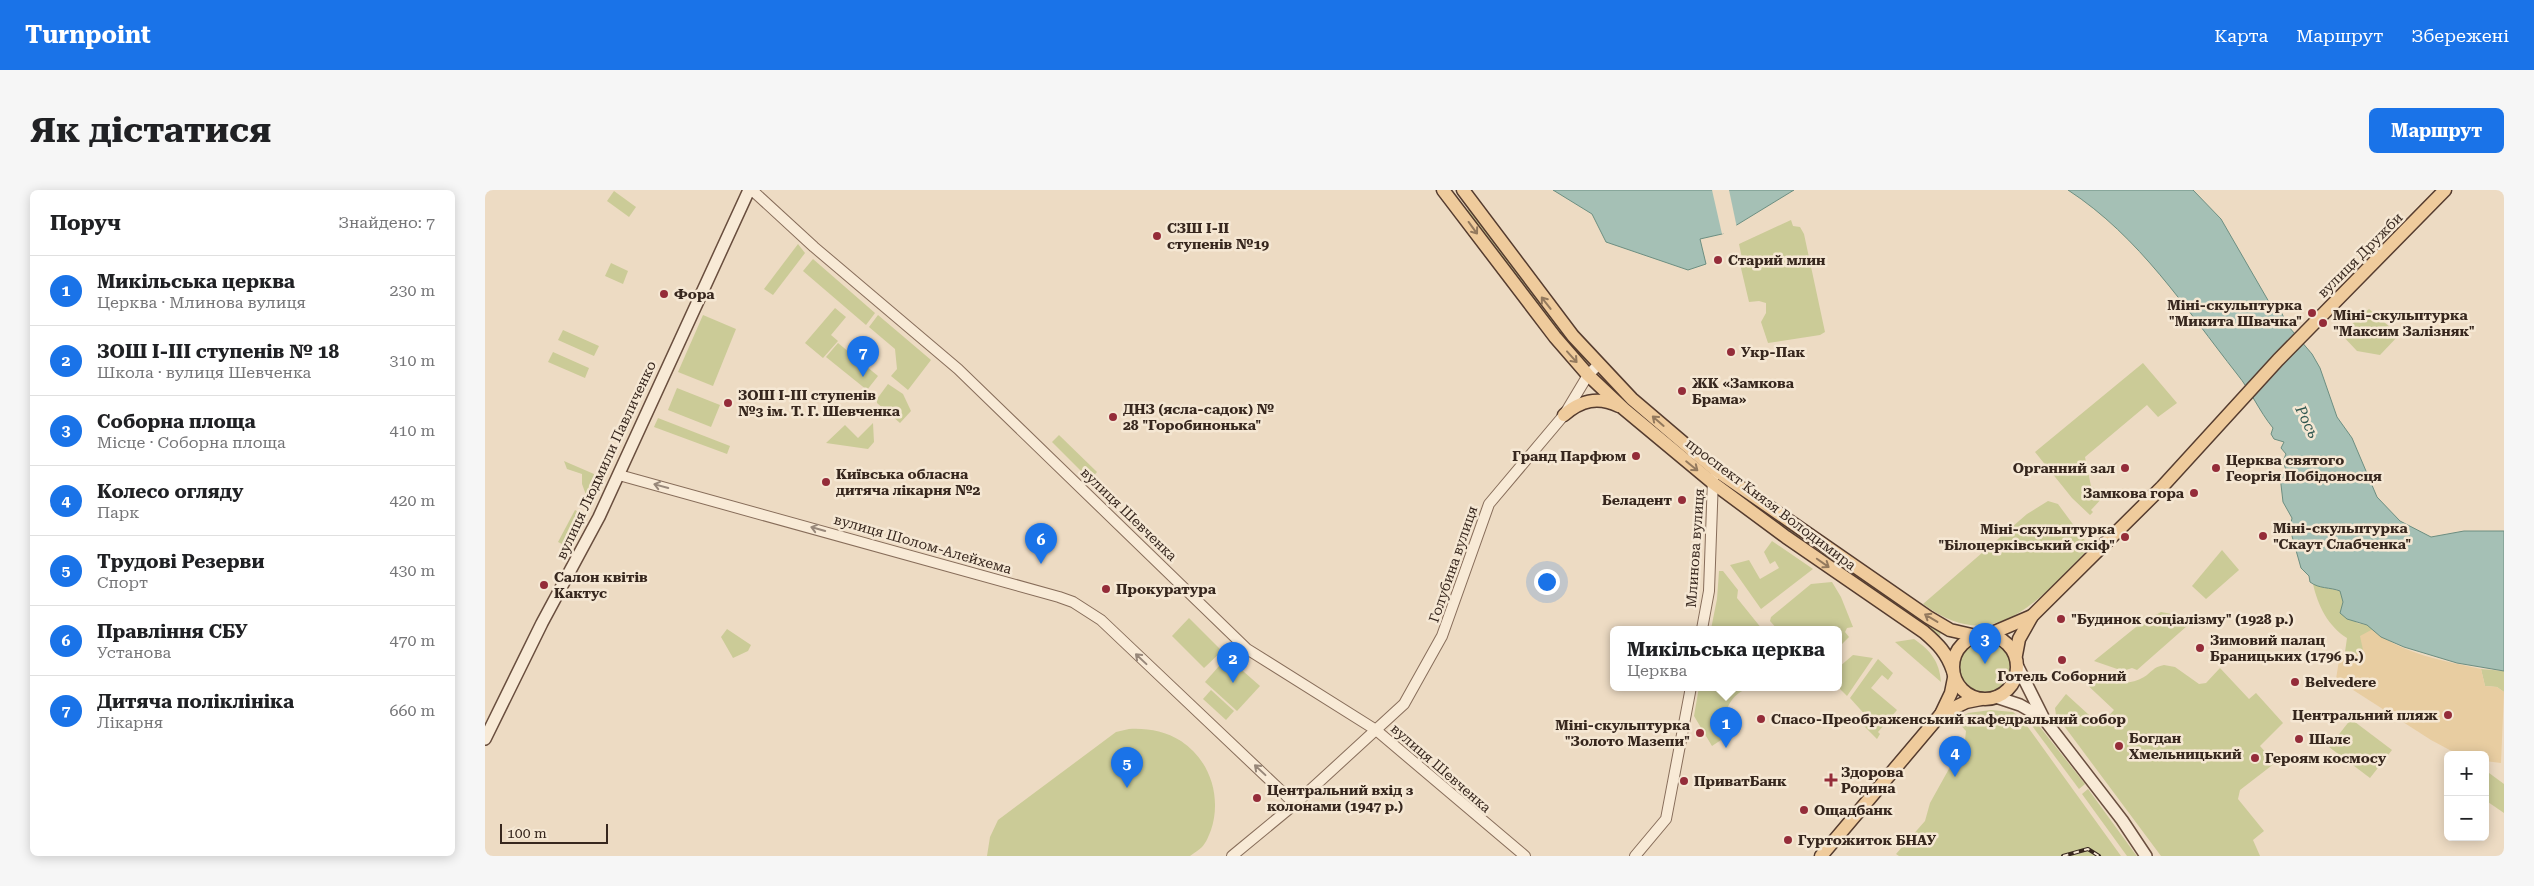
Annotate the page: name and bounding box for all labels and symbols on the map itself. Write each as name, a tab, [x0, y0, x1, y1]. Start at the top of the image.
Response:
street label: вулиця Дружби	[2314, 209, 2406, 301]
place label: СЗШ I-II ступенів №19	[1167, 220, 1269, 252]
one-way arrow	[1468, 221, 1478, 235]
marker: СЗШ I-II ступенів №19	[1151, 230, 1163, 242]
place label: Старий млин	[1728, 252, 1826, 268]
marker: Старий млин	[1712, 254, 1724, 266]
place label: Фора	[674, 286, 715, 302]
marker: Фора	[658, 288, 670, 300]
one-way arrow	[1541, 297, 1552, 310]
place label: Міні-скульптурка "Микита Швачка"	[2167, 297, 2303, 329]
marker: Міні-скульптурка "Микита Швачка"	[2306, 307, 2318, 319]
place label: Міні-скульптурка "Максим Залізняк"	[2333, 307, 2475, 339]
marker: Міні-скульптурка "Максим Залізняк"	[2317, 317, 2329, 329]
pin: 7	[847, 336, 879, 377]
place label: Укр-Пак	[1741, 344, 1806, 360]
marker: Укр-Пак	[1725, 346, 1737, 358]
one-way arrow	[1566, 351, 1578, 364]
street label: вулиця Людмили Павличенко	[553, 358, 659, 562]
place label: ЖК «Замкова Брама»	[1692, 375, 1795, 407]
marker: ЖК «Замкова Брама»	[1676, 385, 1688, 397]
place label: ЗОШ І-ІІІ ступенів №3 ім. Т. Г. Шевченка	[738, 387, 901, 419]
marker: ЗОШ І-ІІІ ступенів №3 ім. Т. Г. Шевченка	[722, 397, 734, 409]
place label: ДНЗ (ясла-садок) № 28 "Горобинонька"	[1123, 401, 1274, 433]
water label: Рось	[2291, 402, 2323, 441]
marker: ДНЗ (ясла-садок) № 28 "Горобинонька"	[1107, 411, 1119, 423]
one-way arrow	[1651, 415, 1664, 427]
street label: проспект Князя Володимира	[1683, 435, 1859, 573]
place label: Гранд Парфюм	[1512, 448, 1627, 464]
marker: Гранд Парфюм	[1630, 450, 1642, 462]
place label: Церква святого Георгія Побідоносця	[2226, 452, 2382, 484]
place label: Органний зал	[2013, 460, 2115, 476]
one-way arrow	[1685, 461, 1698, 472]
marker: Органний зал	[2119, 462, 2131, 474]
marker: Церква святого Георгія Побідоносця	[2210, 462, 2222, 474]
street label: вулиця Шевченка	[1078, 464, 1181, 564]
place label: Київська обласна дитяча лікарня №2	[836, 466, 981, 498]
marker: Київська обласна дитяча лікарня №2	[820, 476, 832, 488]
one-way arrow	[654, 481, 670, 490]
place label: Замкова гора	[2083, 485, 2185, 501]
marker: Замкова гора	[2188, 487, 2200, 499]
street label: Млинова вулиця	[1683, 488, 1707, 608]
place label: Беладент	[1602, 492, 1673, 508]
marker: Беладент	[1676, 494, 1688, 506]
street label: Голубина вулиця	[1426, 504, 1480, 624]
street label: вулиця Шолом-Алейхема	[832, 511, 1014, 577]
place label: Міні-скульптурка "Скаут Слабченка"	[2273, 520, 2411, 552]
place label: Міні-скульптурка "Білоцерківський скіф"	[1938, 521, 2116, 553]
pin: 6	[1025, 523, 1057, 564]
one-way arrow	[810, 524, 826, 533]
marker: Міні-скульптурка "Скаут Слабченка"	[2257, 530, 2269, 542]
marker: Міні-скульптурка "Білоцерківський скіф"	[2119, 531, 2131, 543]
one-way arrow	[1816, 558, 1830, 568]
place label: Салон квітів Кактус	[554, 569, 648, 601]
your location	[1534, 569, 1560, 595]
marker: Салон квітів Кактус	[538, 579, 550, 591]
place label: Прокуратура	[1116, 581, 1217, 597]
marker: Прокуратура	[1100, 583, 1112, 595]
place label: "Будинок соціалізму" (1928 р.)	[2071, 611, 2293, 627]
one-way arrow	[1924, 613, 1938, 623]
marker: "Будинок соціалізму" (1928 р.)	[2055, 613, 2067, 625]
pin: 3	[1969, 623, 2001, 664]
place label: Зимовий палац Браницьких (1796 р.)	[2210, 632, 2363, 664]
pin: 2	[1217, 642, 1249, 683]
marker: Зимовий палац Браницьких (1796 р.)	[2194, 642, 2206, 654]
one-way arrow	[1135, 653, 1148, 665]
marker: Готель Соборний	[2056, 654, 2068, 666]
place label: Готель Соборний	[1998, 668, 2127, 684]
place label: Belvedere	[2305, 674, 2376, 690]
marker: Belvedere	[2289, 676, 2301, 688]
pin: 1	[1710, 707, 1742, 748]
place label: Центральний пляж	[2292, 707, 2439, 723]
marker: Центральний пляж	[2442, 709, 2454, 721]
place label: Спасо-Преображенський кафедральний собор	[1771, 711, 2126, 727]
marker: Спасо-Преображенський кафедральний собор	[1755, 713, 1767, 725]
place label: Міні-скульптурка "Золото Мазепи"	[1555, 717, 1691, 749]
street label: вулиця Шевченка	[1388, 720, 1495, 816]
marker: Міні-скульптурка "Золото Мазепи"	[1694, 727, 1706, 739]
place label: Богдан Хмельницький	[2129, 730, 2242, 762]
place label: Шалє	[2309, 731, 2351, 747]
marker: Шалє	[2293, 733, 2305, 745]
pin: 4	[1939, 736, 1971, 777]
marker: Богдан Хмельницький	[2113, 740, 2125, 752]
pin: 5	[1111, 747, 1143, 788]
place label: Героям космосу	[2265, 750, 2387, 766]
marker: Героям космосу	[2249, 752, 2261, 764]
one-way arrow	[1253, 764, 1266, 776]
place label: Здорова Родина	[1841, 764, 1904, 796]
place label: ПриватБанк	[1694, 773, 1787, 789]
marker: Здорова Родина	[1825, 774, 1837, 786]
marker: ПриватБанк	[1678, 775, 1690, 787]
place label: Центральний вхід з колонами (1947 р.)	[1267, 782, 1414, 814]
marker: Центральний вхід з колонами (1947 р.)	[1251, 792, 1263, 804]
place label: Ощадбанк	[1814, 802, 1893, 818]
marker: Ощадбанк	[1798, 804, 1810, 816]
scale bar	[500, 821, 607, 844]
place label: Гуртожиток БНАУ	[1798, 832, 1937, 848]
marker: Гуртожиток БНАУ	[1782, 834, 1794, 846]

